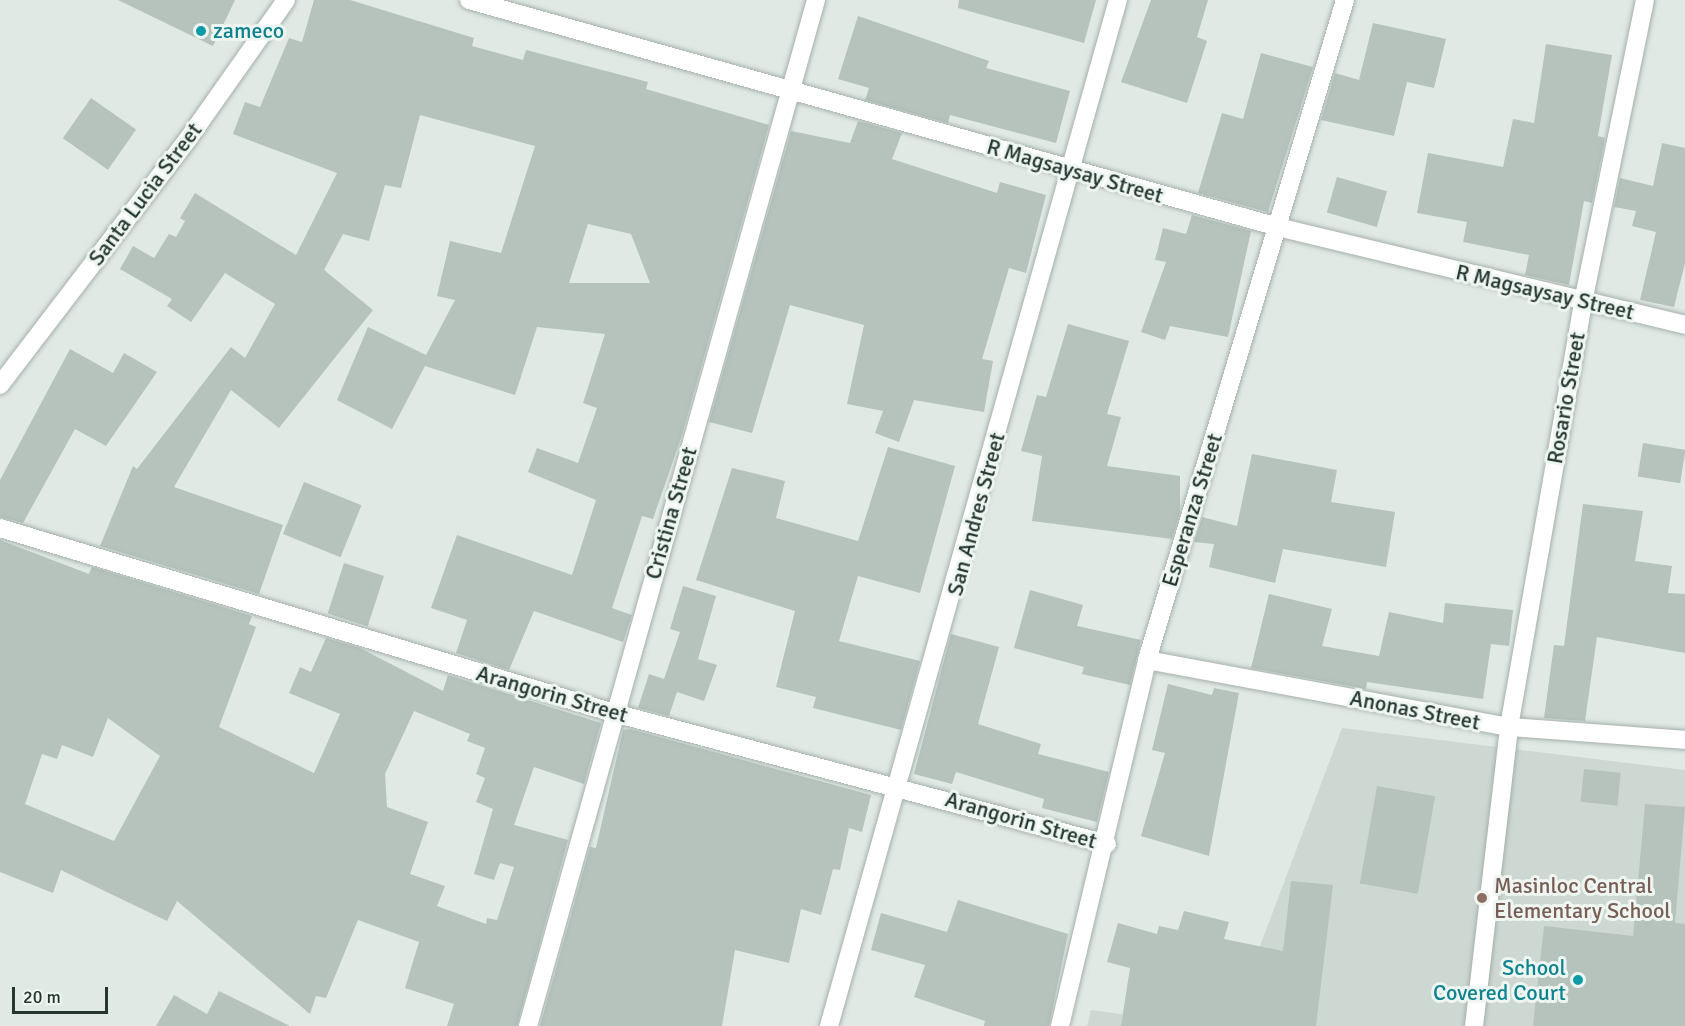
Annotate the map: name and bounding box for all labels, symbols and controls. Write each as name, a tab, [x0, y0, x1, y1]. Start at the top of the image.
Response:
place label: zameco	[213, 18, 284, 44]
marker: zameco	[194, 24, 208, 38]
street label: Santa Lucia Street	[83, 117, 207, 271]
street label: R Magsaysay Street	[984, 133, 1166, 209]
street label: R Magsaysay Street	[1453, 259, 1637, 325]
street label: Rosario Street	[1541, 330, 1591, 466]
street label: San Andres Street	[942, 430, 1010, 598]
street label: Esperanza Street	[1156, 430, 1228, 590]
street label: Cristina Street	[639, 444, 703, 582]
street label: Arangorin Street	[473, 660, 631, 728]
street label: Anonas Street	[1348, 684, 1482, 736]
street label: Arangorin Street	[942, 786, 1100, 854]
place label: Masinloc Central Elementary School	[1494, 872, 1671, 924]
marker: Masinloc Central Elementary School	[1475, 891, 1489, 905]
place label: School Covered Court	[1433, 954, 1566, 1005]
marker: School Covered Court	[1571, 973, 1585, 987]
scale bar	[15, 975, 111, 1013]
text: 20 m	[23, 986, 61, 1008]

